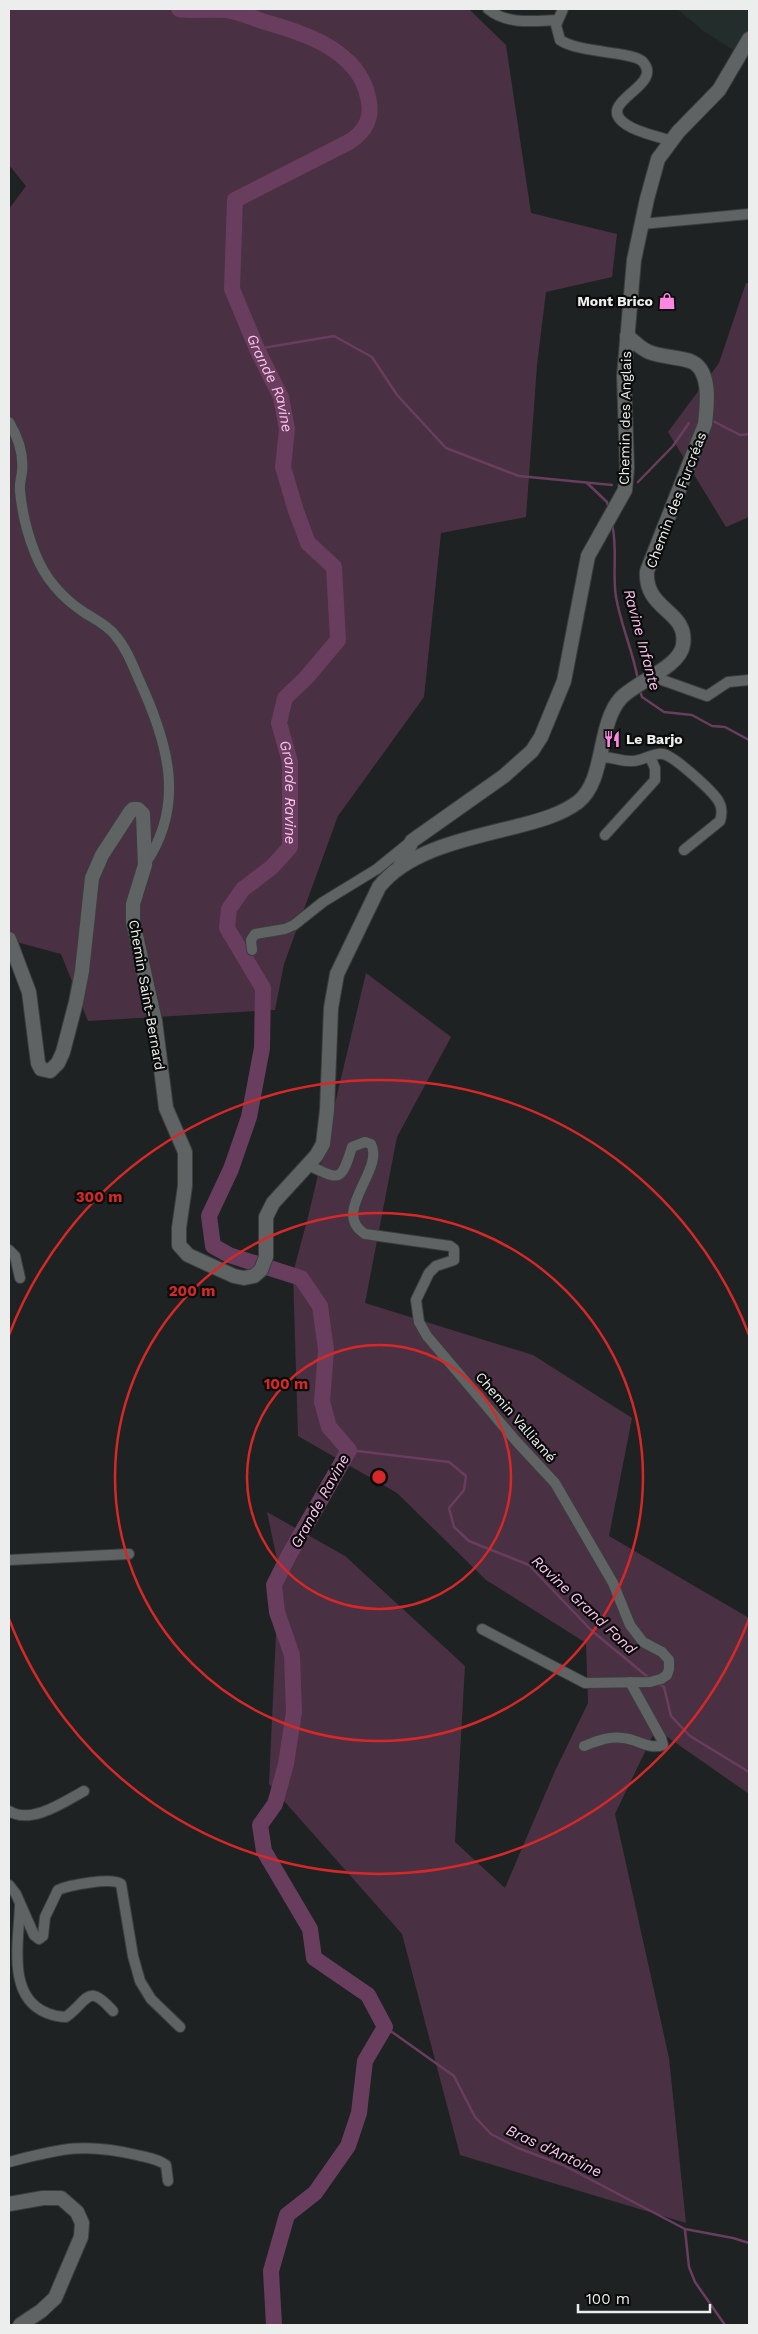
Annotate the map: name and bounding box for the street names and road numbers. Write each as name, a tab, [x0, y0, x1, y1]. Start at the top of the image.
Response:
street label: Chemin des Anglais	[616, 351, 634, 485]
street label: Chemin des Furcréas	[643, 430, 709, 570]
street label: Chemin Saint-Bernard	[126, 919, 168, 1071]
street label: Chemin Valliamé	[473, 1369, 559, 1465]

